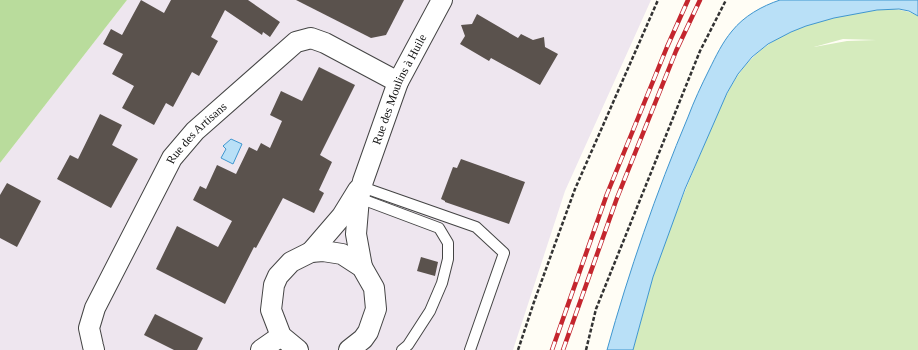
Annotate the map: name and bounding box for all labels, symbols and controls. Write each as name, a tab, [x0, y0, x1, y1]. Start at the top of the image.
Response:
street label: Rue des Moulins à Huile	[369, 31, 429, 146]
street label: Rue des Artisans	[163, 99, 230, 166]

